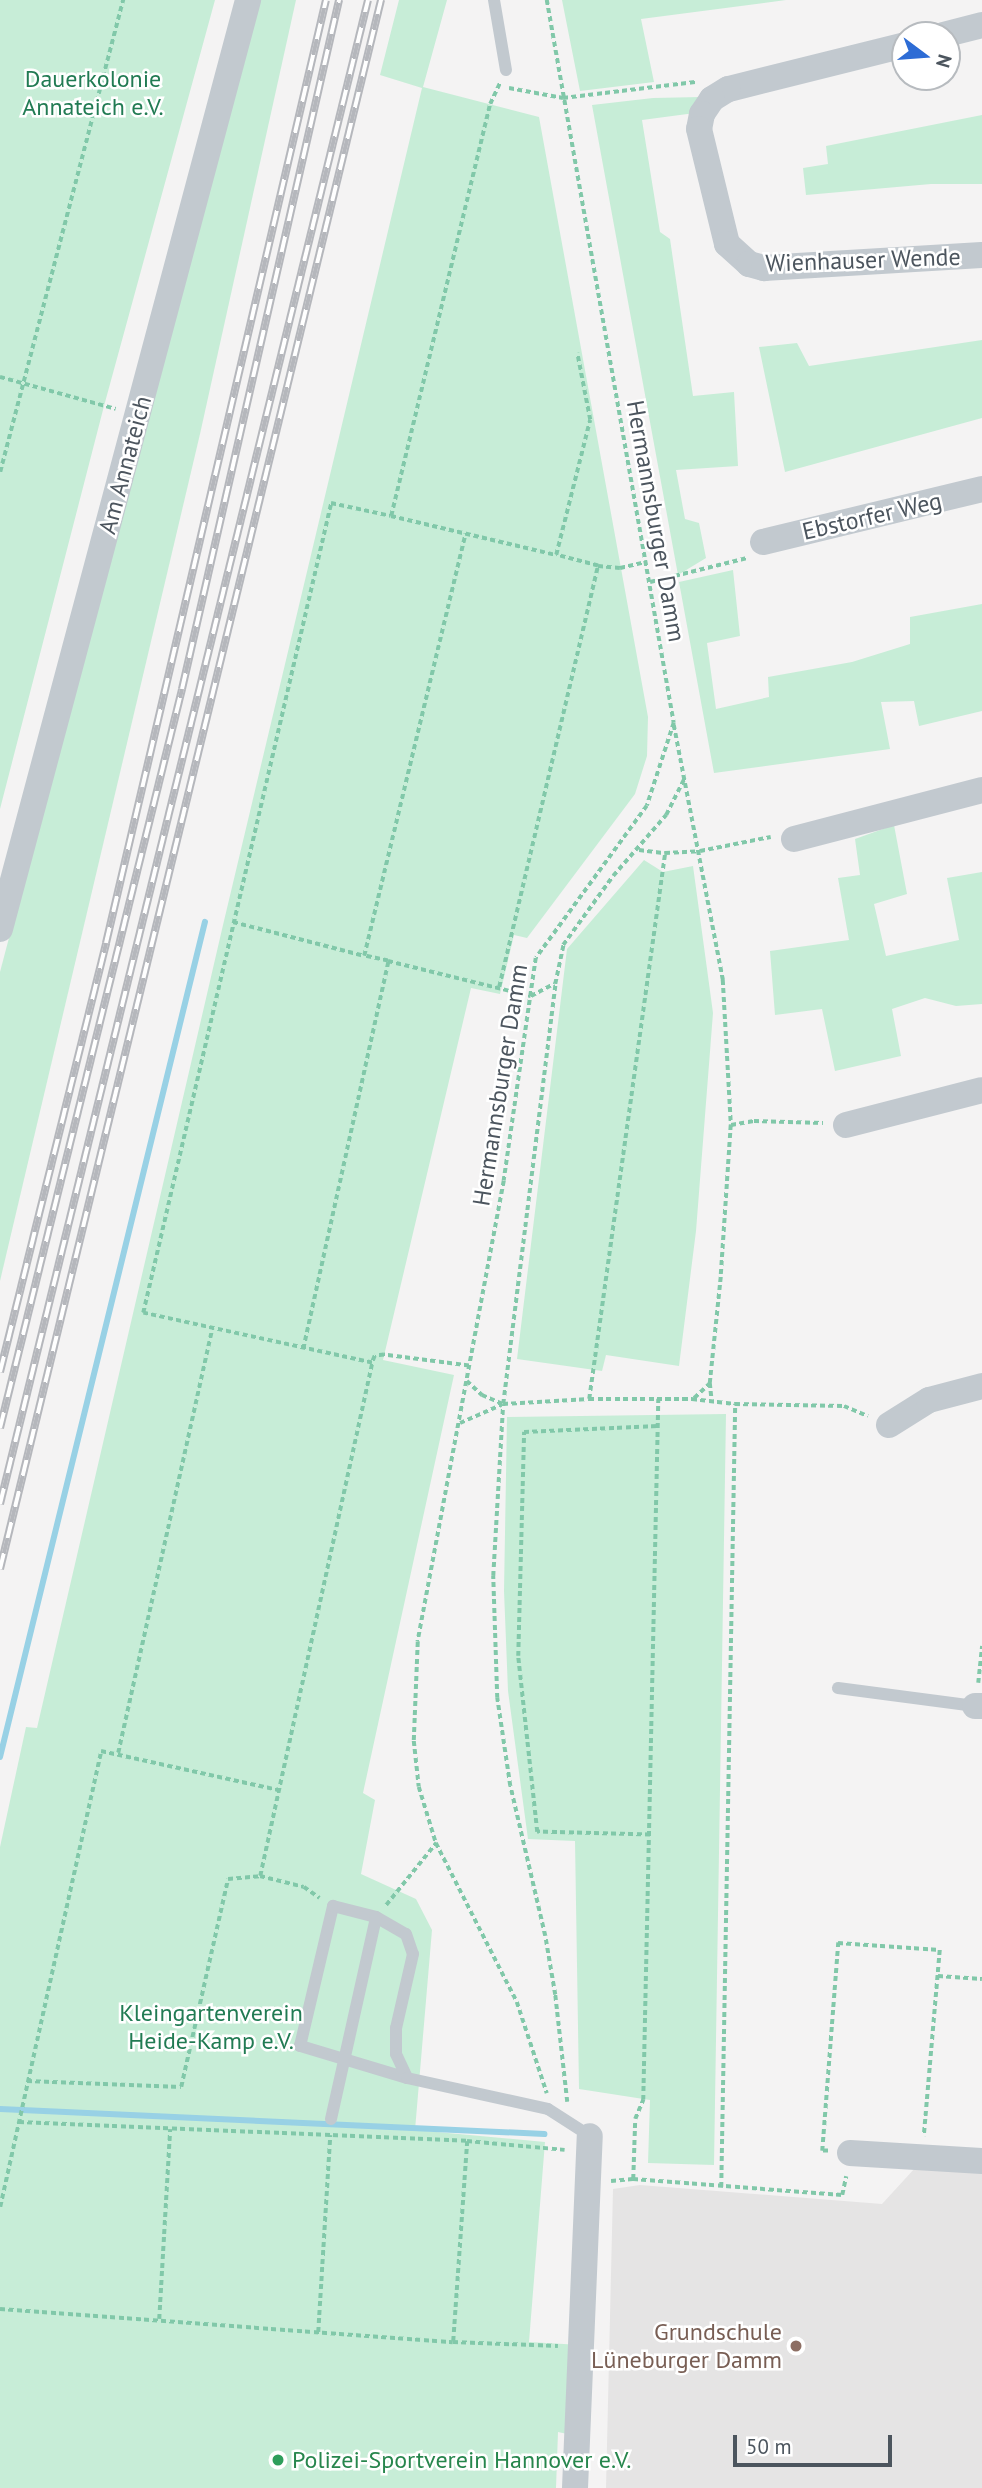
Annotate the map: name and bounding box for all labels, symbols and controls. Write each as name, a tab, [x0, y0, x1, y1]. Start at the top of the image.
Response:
north arrow	[891, 21, 961, 91]
text: N	[931, 52, 958, 71]
park label: Dauerkolonie Annateich e.V.	[22, 65, 164, 121]
street label: Wienhauser Wende	[765, 242, 961, 278]
street label: Am Annateich	[93, 392, 157, 538]
street label: Hermannsburger Damm	[621, 398, 691, 644]
street label: Ebstorfer Weg	[799, 486, 945, 546]
street label: Hermannsburger Damm	[467, 962, 533, 1208]
park label: Kleingartenverein Heide-Kamp e.V.	[119, 1999, 303, 2055]
place label: Grundschule Lüneburger Damm	[591, 2318, 782, 2374]
marker: Grundschule Lüneburger Damm	[788, 2338, 804, 2354]
scale bar	[737, 2422, 896, 2466]
text: 50 m	[746, 2433, 792, 2460]
place label: Polizei-Sportverein Hannover e.V.	[292, 2446, 631, 2474]
marker: Polizei-Sportverein Hannover e.V.	[270, 2452, 286, 2468]

